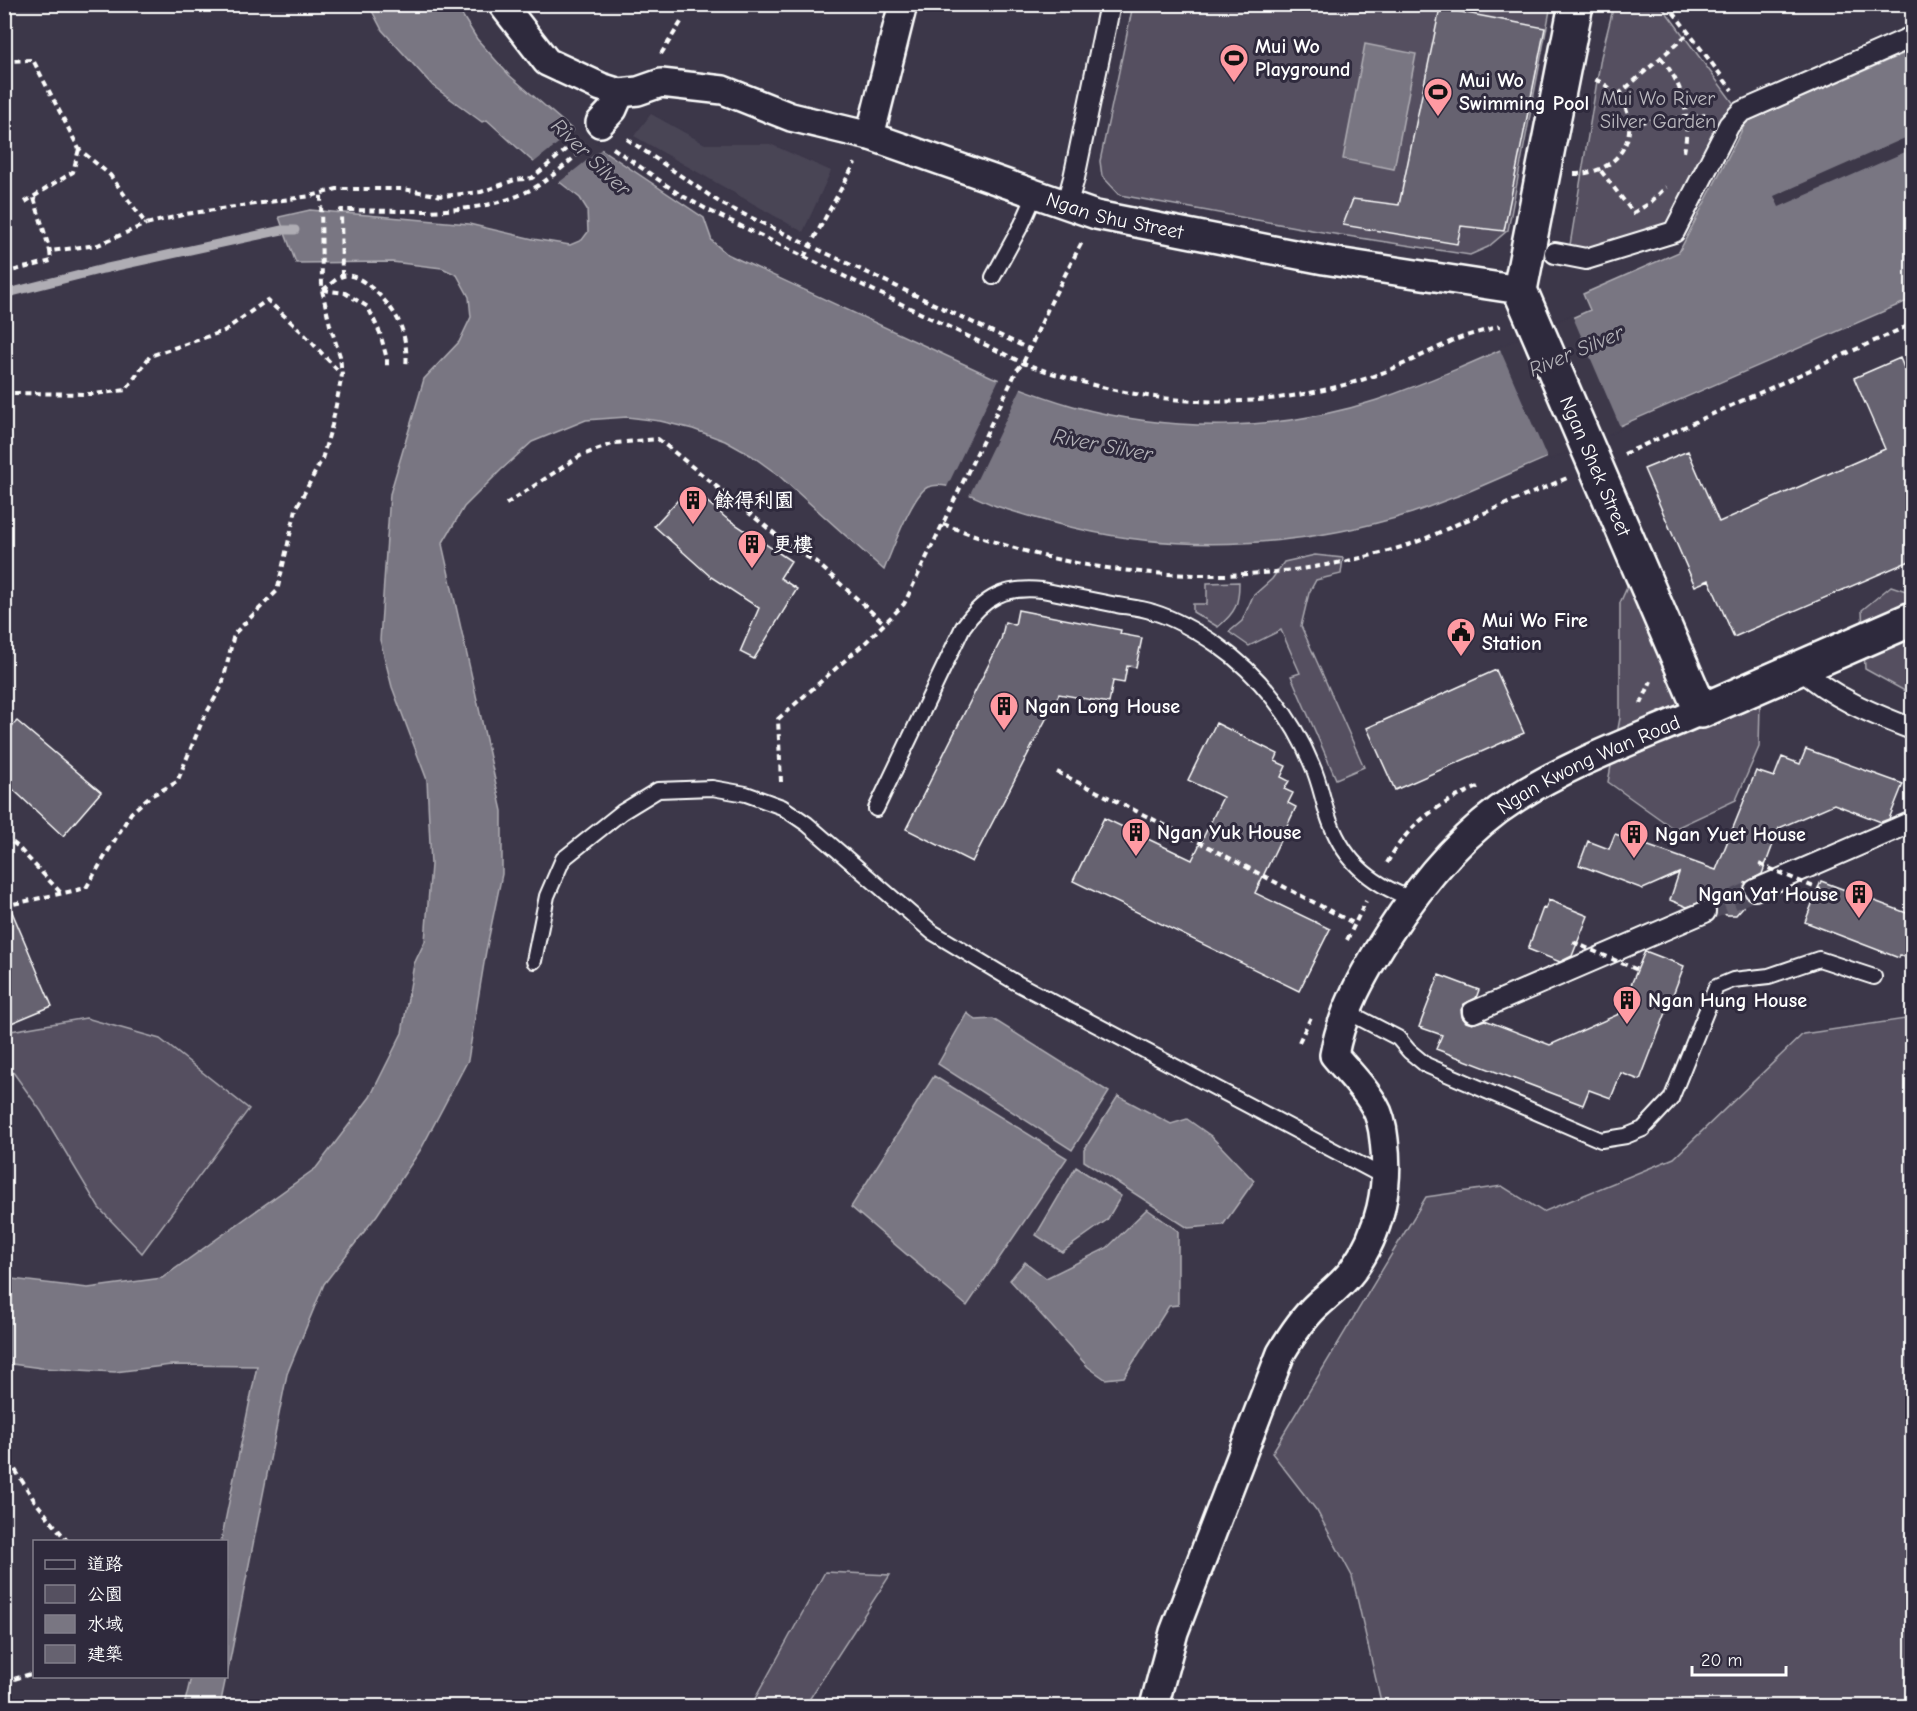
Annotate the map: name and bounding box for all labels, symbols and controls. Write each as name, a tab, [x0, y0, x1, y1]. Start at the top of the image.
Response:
place label: Mui Wo Playground	[1255, 35, 1351, 81]
sports icon: Mui Wo Playground	[1218, 42, 1250, 84]
place label: Mui Wo Swimming Pool	[1459, 69, 1589, 115]
sports icon: Mui Wo Swimming Pool	[1422, 76, 1454, 118]
park label: Mui Wo River Silver Garden	[1600, 87, 1716, 133]
water label: River Silver	[547, 113, 637, 202]
street label: Ngan Shu Street	[1043, 187, 1187, 244]
water label: River Silver	[1525, 320, 1628, 382]
street label: Ngan Shek Street	[1555, 392, 1636, 541]
water label: River Silver	[1051, 424, 1156, 467]
building icon: 餘得利園	[677, 484, 709, 526]
place label: 餘得利園	[714, 489, 794, 512]
building icon: 更樓	[736, 528, 768, 570]
place label: 更樓	[773, 533, 813, 556]
place label: Mui Wo Fire Station	[1482, 609, 1588, 655]
public building icon: Mui Wo Fire Station	[1445, 616, 1477, 658]
building icon: Ngan Long House	[988, 690, 1020, 732]
place label: Ngan Long House	[1025, 695, 1180, 718]
street label: Ngan Kwong Wan Road	[1492, 710, 1683, 819]
building icon: Ngan Yuk House	[1120, 816, 1152, 858]
building icon: Ngan Yuet House	[1618, 818, 1650, 860]
place label: Ngan Yuk House	[1157, 821, 1301, 844]
place label: Ngan Yuet House	[1655, 823, 1806, 846]
building icon: Ngan Yat House	[1843, 878, 1875, 920]
place label: Ngan Yat House	[1698, 883, 1838, 906]
building icon: Ngan Hung House	[1611, 984, 1643, 1026]
place label: Ngan Hung House	[1648, 989, 1807, 1012]
legend	[33, 1540, 228, 1678]
text: 道路	[87, 1554, 123, 1575]
text: 公園	[87, 1584, 123, 1605]
text: 水域	[87, 1614, 123, 1635]
scale bar	[1692, 1639, 1786, 1677]
text: 建築	[87, 1644, 123, 1665]
text: 20 m	[1701, 1650, 1742, 1671]

